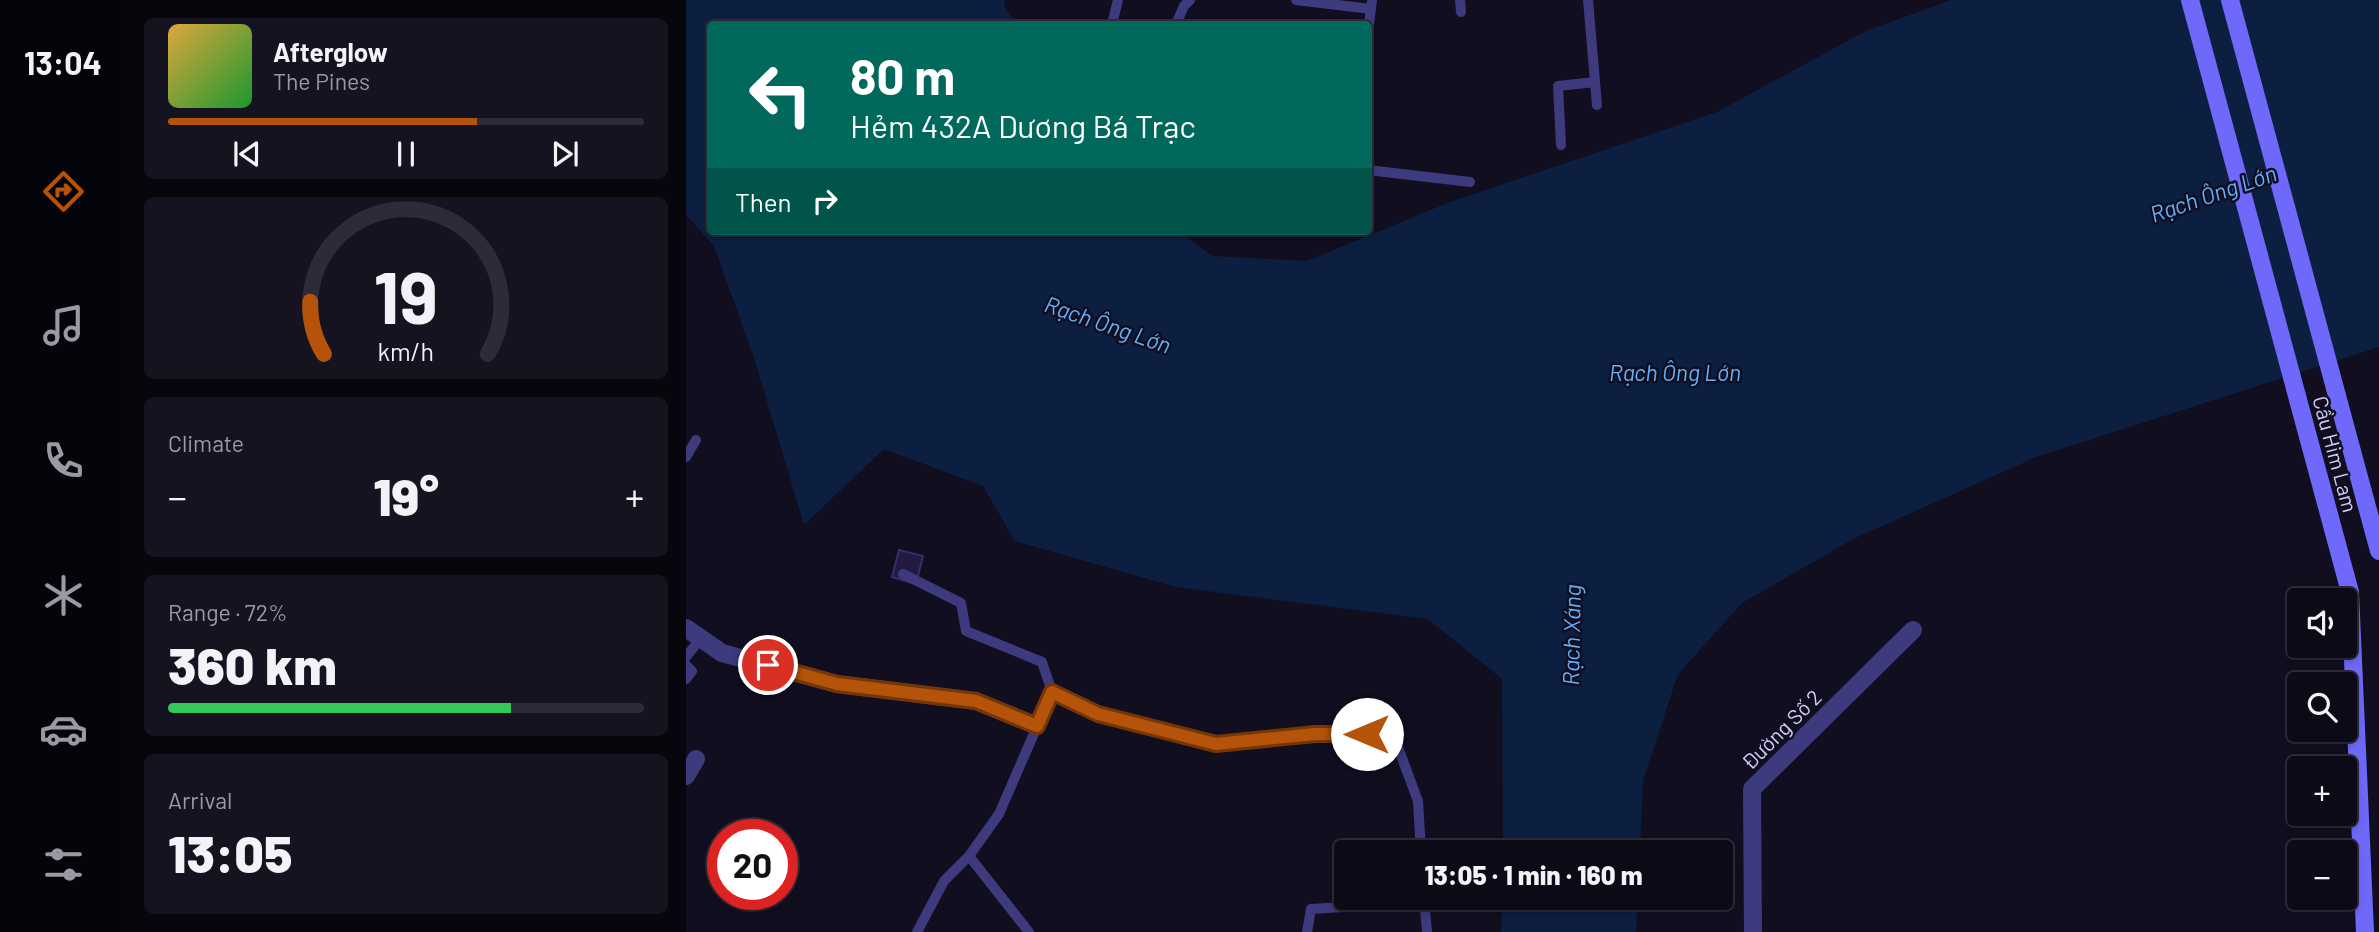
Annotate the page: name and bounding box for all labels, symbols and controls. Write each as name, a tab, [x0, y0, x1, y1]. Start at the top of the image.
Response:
text: Afterglow	[273, 36, 388, 67]
text: 13:04	[24, 43, 102, 81]
text: 80 m	[850, 46, 955, 105]
icon: left	[735, 49, 826, 140]
text: The Pines	[273, 67, 370, 95]
text: Hẻm 432A Dương Bá Trạc	[850, 106, 1196, 144]
icon: previous	[228, 135, 266, 173]
icon: pause	[387, 135, 425, 173]
icon: next	[546, 135, 584, 173]
water label: Rạch Ông Lớn	[2146, 158, 2280, 228]
icon: directions	[39, 167, 88, 216]
icon: right	[806, 182, 844, 220]
text: Then	[735, 186, 792, 217]
text: 19	[374, 251, 438, 339]
water label: Rạch Ông Lớn	[1041, 289, 1175, 359]
icon: music	[39, 301, 88, 350]
text: km/h	[378, 335, 434, 365]
water label: Rạch Ông Lớn	[1609, 358, 1741, 386]
street label: Cầu Him Lam	[2308, 393, 2364, 515]
text: Climate	[168, 429, 244, 457]
icon: phone	[39, 436, 88, 485]
text: 19°	[373, 464, 439, 526]
text: −	[168, 473, 187, 519]
text: +	[625, 473, 644, 519]
icon: climate	[39, 571, 88, 620]
water label: Rạch Xáng	[1556, 584, 1586, 686]
map controls	[2287, 588, 2357, 910]
button: sound	[2287, 588, 2357, 658]
text: Range · 72%	[168, 598, 288, 626]
text: 360 km	[168, 633, 337, 695]
pin	[738, 635, 798, 695]
icon: arrive	[749, 646, 787, 684]
button: search	[2287, 672, 2357, 742]
street label: Đường Số 2	[1736, 684, 1826, 774]
position arrow	[1330, 697, 1404, 771]
icon: car	[39, 705, 88, 754]
button: +	[2287, 756, 2357, 826]
text: Arrival	[168, 786, 232, 814]
speed limit sign: 20	[707, 819, 798, 910]
text: 13:05	[168, 821, 293, 883]
icon: filters	[39, 840, 88, 889]
button: −	[2287, 840, 2357, 910]
text: 13:05 · 1 min · 160 m	[1424, 859, 1643, 890]

